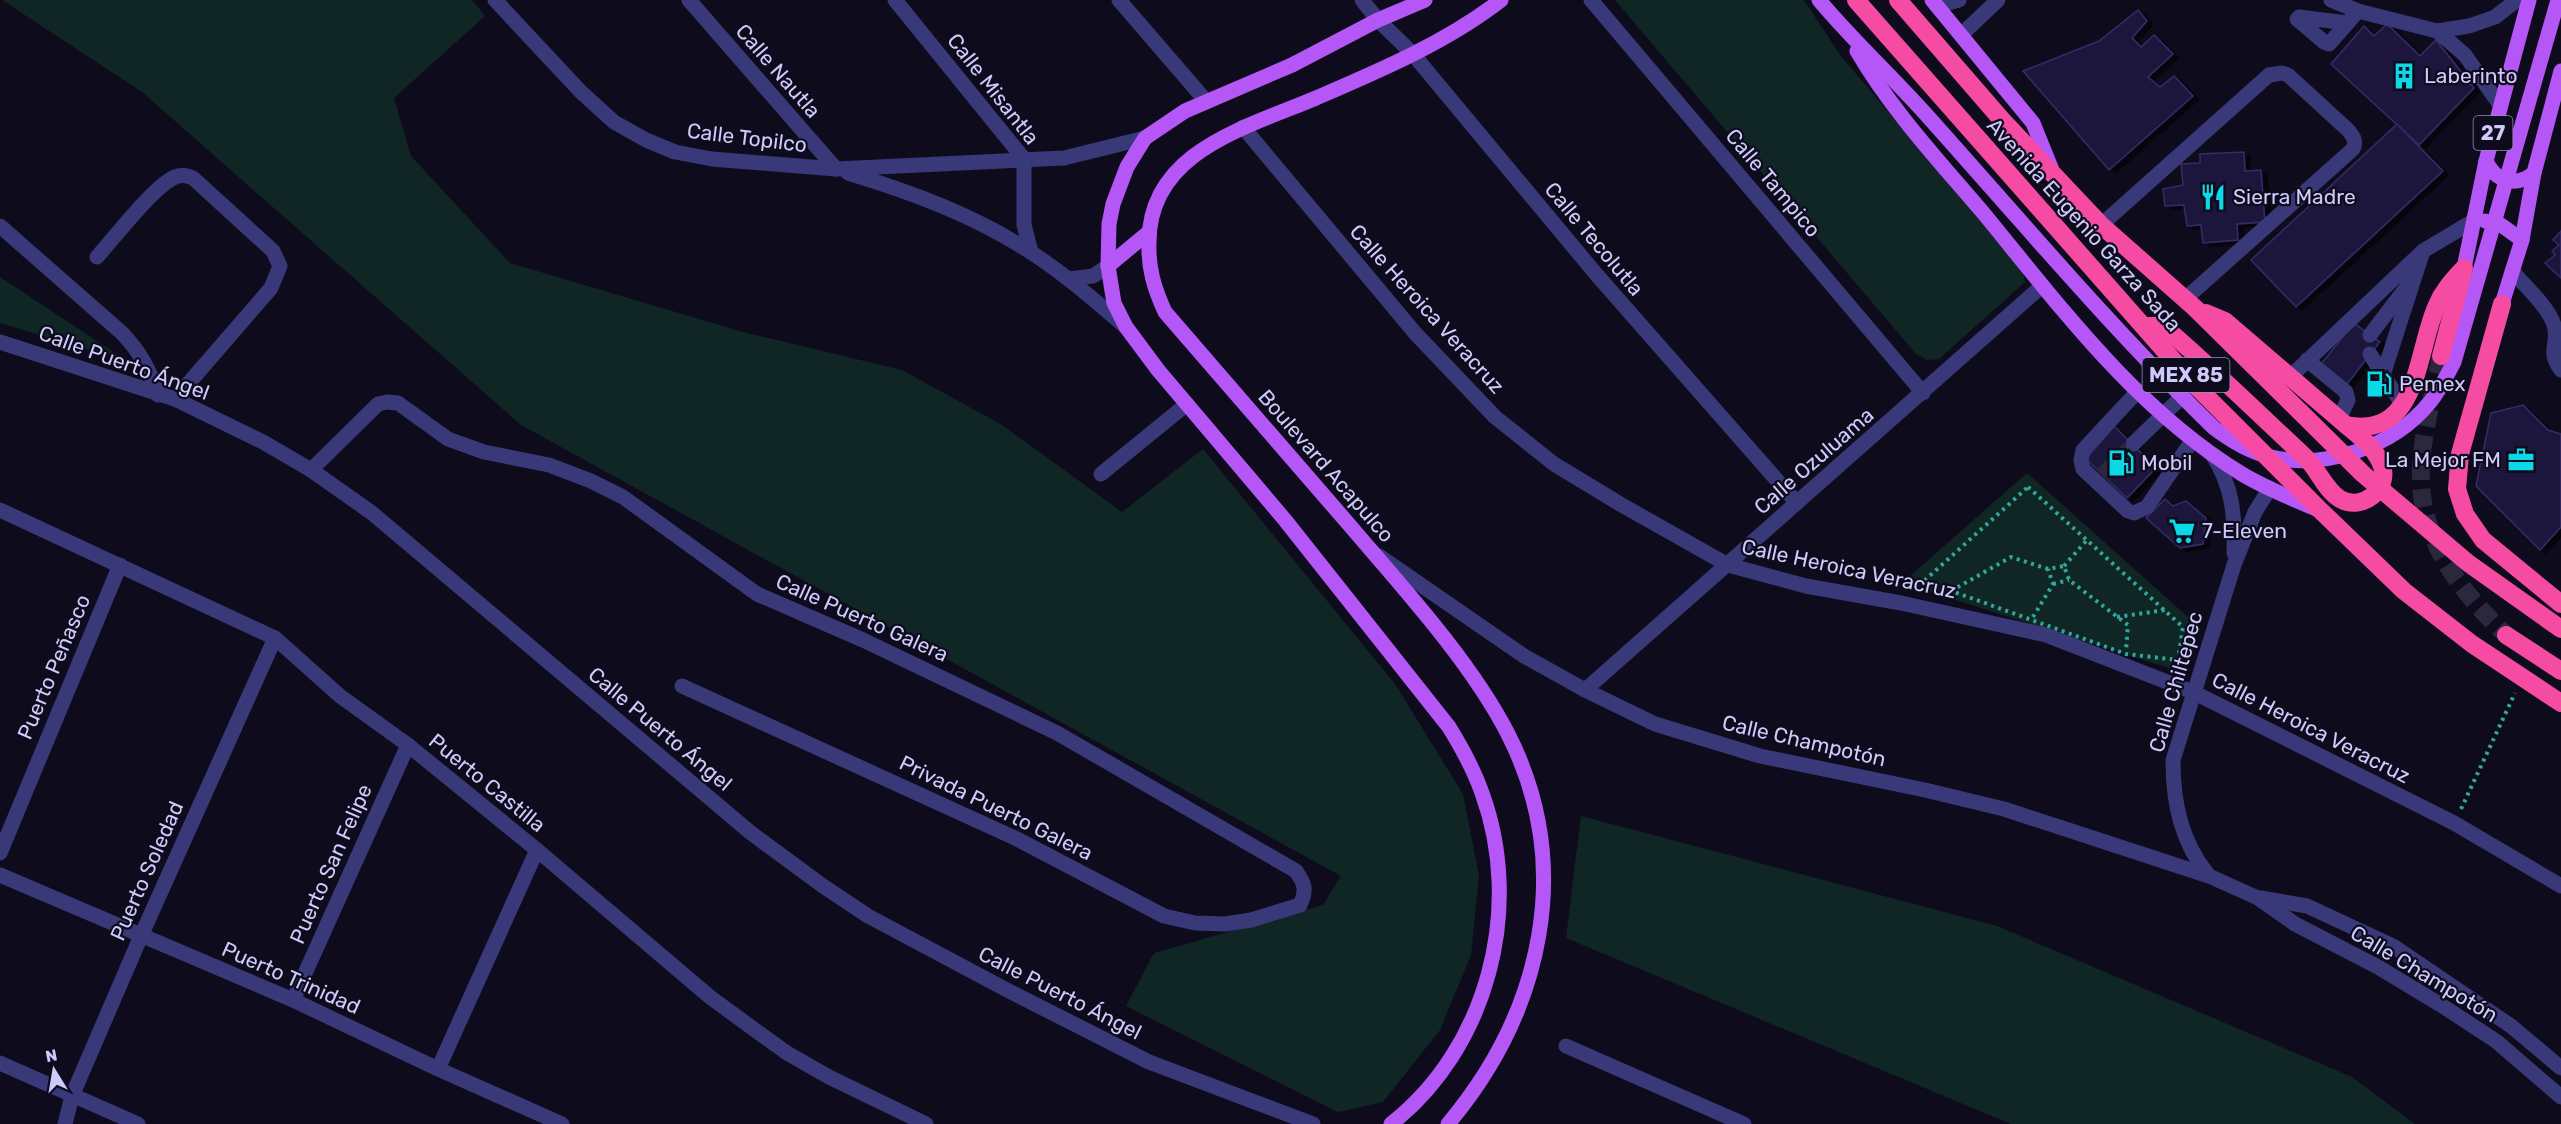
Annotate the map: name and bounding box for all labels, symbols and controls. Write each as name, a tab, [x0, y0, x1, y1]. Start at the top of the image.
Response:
street label: Calle Nautla	[731, 19, 826, 123]
street label: Calle Misantla	[942, 28, 1045, 149]
building icon: Laberinto	[2389, 61, 2419, 91]
place label: Laberinto	[2424, 63, 2518, 88]
street label: Avenida Eugenio Garza Sada	[1982, 113, 2187, 336]
road number: 27	[2474, 116, 2512, 150]
street label: Calle Topilco	[686, 118, 808, 157]
street label: Calle Tampico	[1721, 123, 1826, 242]
street label: Calle Tecolutla	[1540, 177, 1649, 300]
restaurant icon: Sierra Madre	[2198, 182, 2228, 212]
place label: Sierra Madre	[2233, 184, 2356, 209]
street label: Calle Heroica Veracruz	[1345, 219, 1510, 398]
street label: Calle Puerto Ángel	[36, 320, 213, 405]
road number: MEX 85	[2142, 358, 2230, 392]
fuel station icon: Pemex	[2364, 369, 2394, 399]
place label: Pemex	[2399, 371, 2466, 396]
street label: Boulevard Acapulco	[1253, 384, 1399, 547]
street label: Calle Ozuluama	[1749, 402, 1878, 519]
office icon: La Mejor FM	[2506, 445, 2536, 475]
place label: La Mejor FM	[2385, 447, 2501, 472]
fuel station icon: Mobil	[2106, 448, 2136, 478]
place label: Mobil	[2141, 450, 2192, 475]
supermarket icon: 7-Eleven	[2167, 516, 2197, 546]
place label: 7-Eleven	[2202, 518, 2287, 543]
street label: Calle Heroica Veracruz	[1739, 534, 1959, 603]
street label: Calle Puerto Galera	[772, 568, 952, 667]
street label: Puerto Peñasco	[12, 591, 95, 743]
street label: Calle Chiltepec	[2143, 608, 2208, 755]
street label: Calle Puerto Ángel	[583, 661, 737, 796]
street label: Calle Heroica Veracruz	[2208, 667, 2414, 788]
street label: Calle Champotón	[1720, 710, 1888, 771]
street label: Puerto Castilla	[424, 728, 551, 837]
street label: Privada Puerto Galera	[895, 750, 1097, 865]
street label: Puerto San Felipe	[284, 780, 377, 947]
street label: Puerto Soledad	[105, 797, 188, 944]
street label: Calle Champotón	[2346, 920, 2502, 1027]
street label: Puerto Trinidad	[218, 936, 364, 1019]
street label: Calle Puerto Ángel	[975, 941, 1146, 1044]
north arrow	[24, 1040, 84, 1100]
text: N	[44, 1045, 59, 1066]

